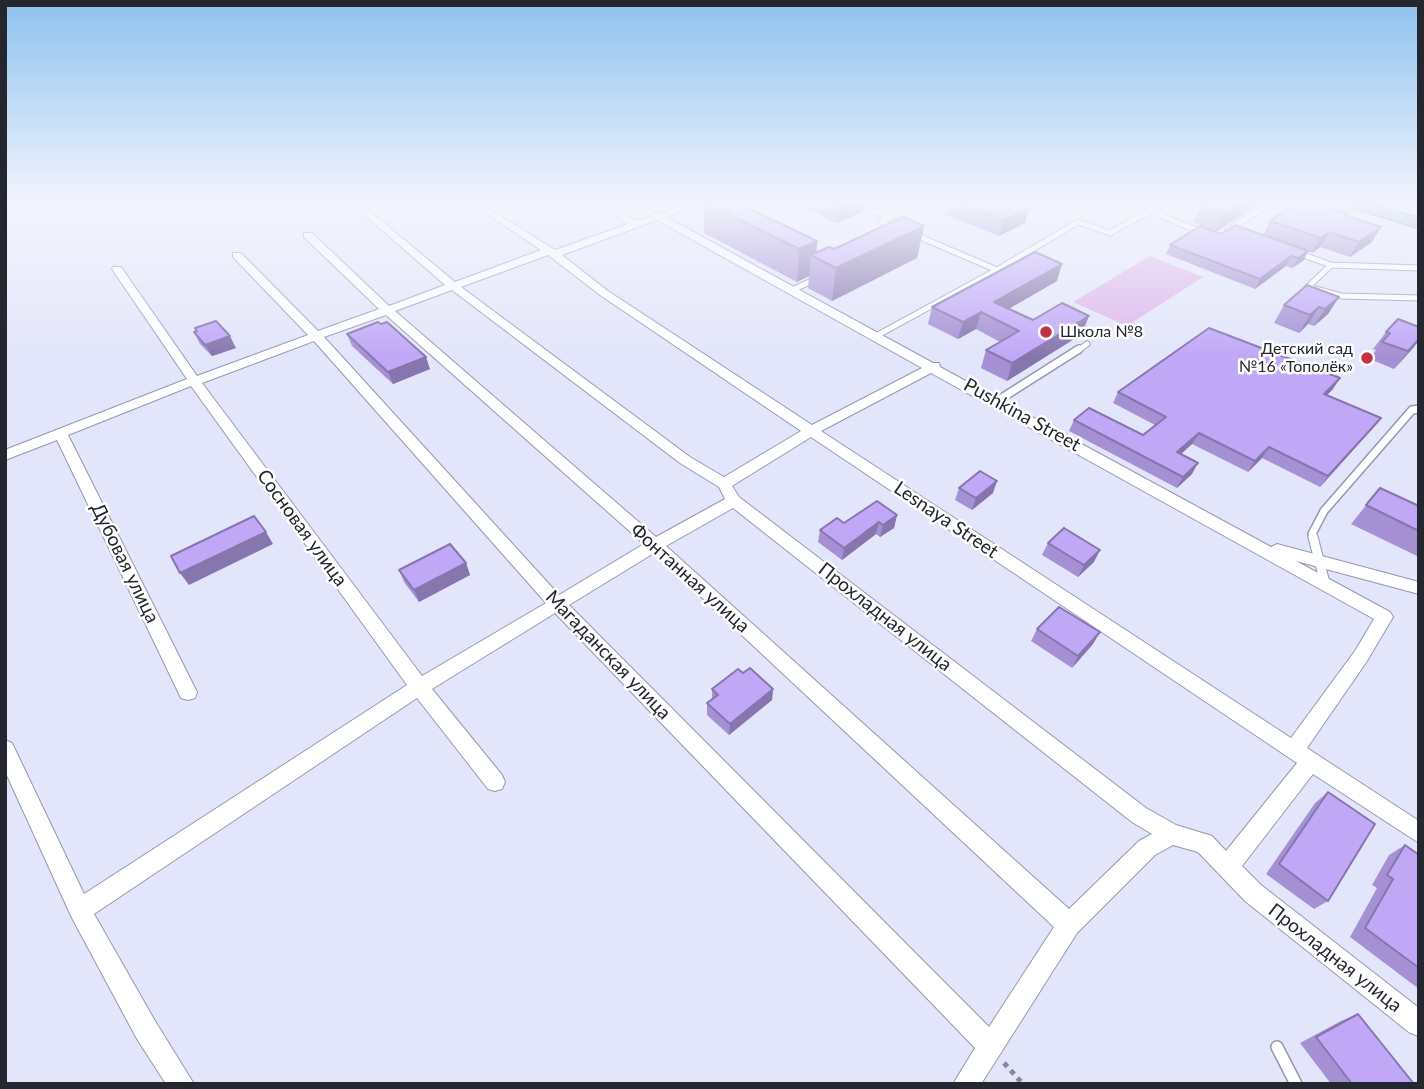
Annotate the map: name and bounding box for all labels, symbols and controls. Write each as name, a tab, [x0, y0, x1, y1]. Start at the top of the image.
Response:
place label: Школа №8	[1060, 322, 1143, 342]
marker: Школа №8	[1038, 324, 1054, 340]
place label: Детский сад №16 «Тополёк»	[1239, 339, 1353, 377]
marker: Детский сад №16 «Тополёк»	[1359, 350, 1375, 366]
street label: Pushkina Street	[960, 374, 1084, 456]
street label: Сосновая улица	[252, 465, 352, 591]
street label: Lesnaya Street	[889, 477, 1003, 563]
street label: Дубовая улица	[86, 499, 164, 627]
street label: Фонтанная улица	[626, 519, 754, 637]
street label: Прохладная улица	[814, 558, 956, 676]
street label: Магаданская улица	[541, 586, 675, 724]
street label: Прохладная улица	[1264, 899, 1406, 1017]

